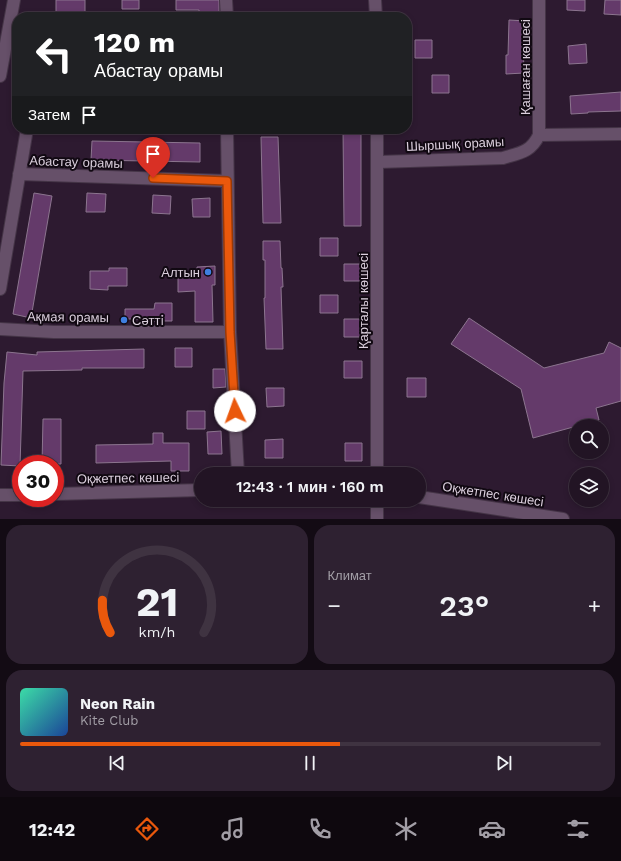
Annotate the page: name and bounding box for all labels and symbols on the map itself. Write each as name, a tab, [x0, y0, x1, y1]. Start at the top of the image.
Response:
street label: Қашаған көшесі	[518, 19, 533, 115]
street label: Шыршық орамы	[405, 134, 505, 154]
pin	[136, 137, 170, 178]
street label: Абастау орамы	[29, 153, 123, 171]
street label: Қарталы көшесі	[356, 253, 371, 349]
place label: Алтын	[161, 265, 200, 280]
marker: Алтын	[203, 267, 213, 277]
street label: Ақмая орамы	[27, 309, 109, 325]
place label: Сәттi	[132, 313, 164, 328]
marker: Сәттi	[119, 315, 129, 325]
position arrow	[214, 390, 256, 432]
speed limit sign: 30	[12, 455, 64, 507]
street label: Оқжетпес көшесі	[77, 470, 179, 486]
street label: Оқжетпес көшесі	[441, 479, 545, 509]

